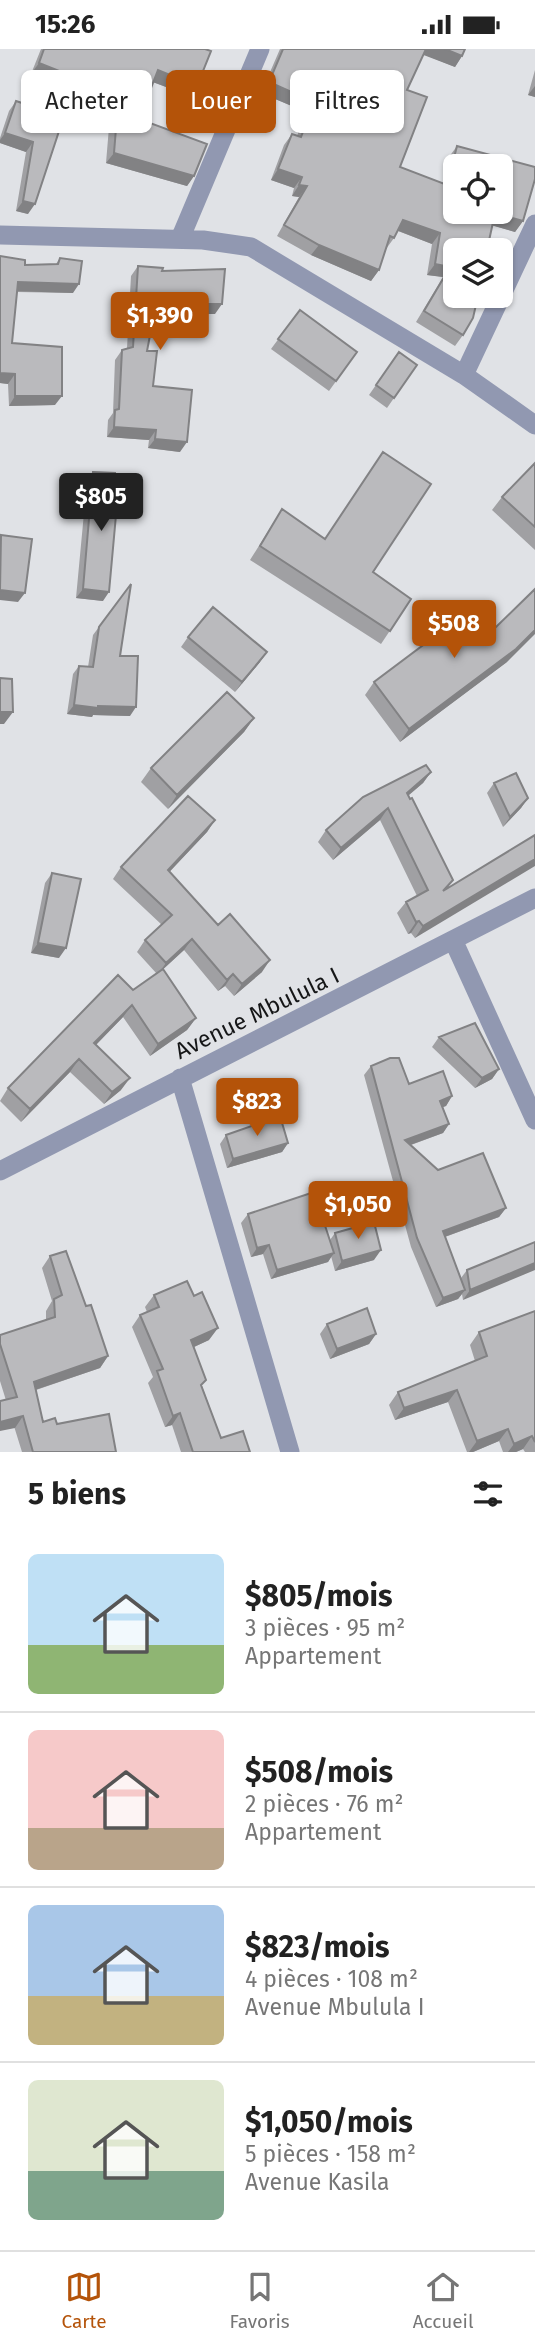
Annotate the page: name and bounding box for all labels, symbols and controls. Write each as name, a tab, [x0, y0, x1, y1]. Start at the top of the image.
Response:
text: 15:26	[35, 9, 95, 40]
chip: Acheter	[21, 70, 152, 133]
chip: Louer	[166, 70, 276, 133]
chip: Filtres	[290, 70, 404, 133]
map controls	[443, 154, 513, 308]
button: locate	[443, 154, 513, 224]
button: layers	[443, 238, 513, 308]
pin: $1,390	[103, 293, 217, 352]
text: $1,390	[127, 301, 193, 329]
pin: $805	[60, 473, 142, 533]
text: $805	[75, 482, 127, 510]
pin: $508	[413, 601, 495, 660]
text: $508	[428, 609, 480, 637]
street label: Avenue Mbulula I	[170, 961, 344, 1065]
pin: $823	[216, 1079, 298, 1138]
text: $823	[232, 1087, 282, 1115]
pin: $1,050	[301, 1181, 415, 1241]
text: $1,050	[325, 1190, 391, 1218]
icon: filters	[469, 1475, 507, 1513]
text: 5 biens	[28, 1476, 126, 1512]
text: $805/mois	[245, 1578, 392, 1614]
icon: home	[84, 1582, 168, 1666]
text: 3 pièces · 95 m²	[245, 1614, 405, 1642]
text: Appartement	[245, 1642, 381, 1670]
text: $508/mois	[245, 1754, 393, 1790]
icon: home	[84, 1758, 168, 1842]
text: 2 pièces · 76 m²	[245, 1790, 404, 1818]
text: Appartement	[245, 1818, 381, 1846]
text: $823/mois	[245, 1929, 389, 1965]
icon: home	[84, 1933, 168, 2017]
text: 4 pièces · 108 m²	[245, 1965, 418, 1993]
text: Avenue Mbulula I	[245, 1993, 425, 2021]
text: $1,050/mois	[245, 2104, 413, 2140]
icon: home	[84, 2108, 168, 2192]
text: 5 pièces · 158 m²	[245, 2140, 416, 2168]
text: Avenue Kasila	[245, 2168, 389, 2196]
tab: Carte	[61, 2268, 107, 2333]
tab: Favoris	[230, 2268, 290, 2333]
tab: Accueil	[413, 2268, 474, 2333]

